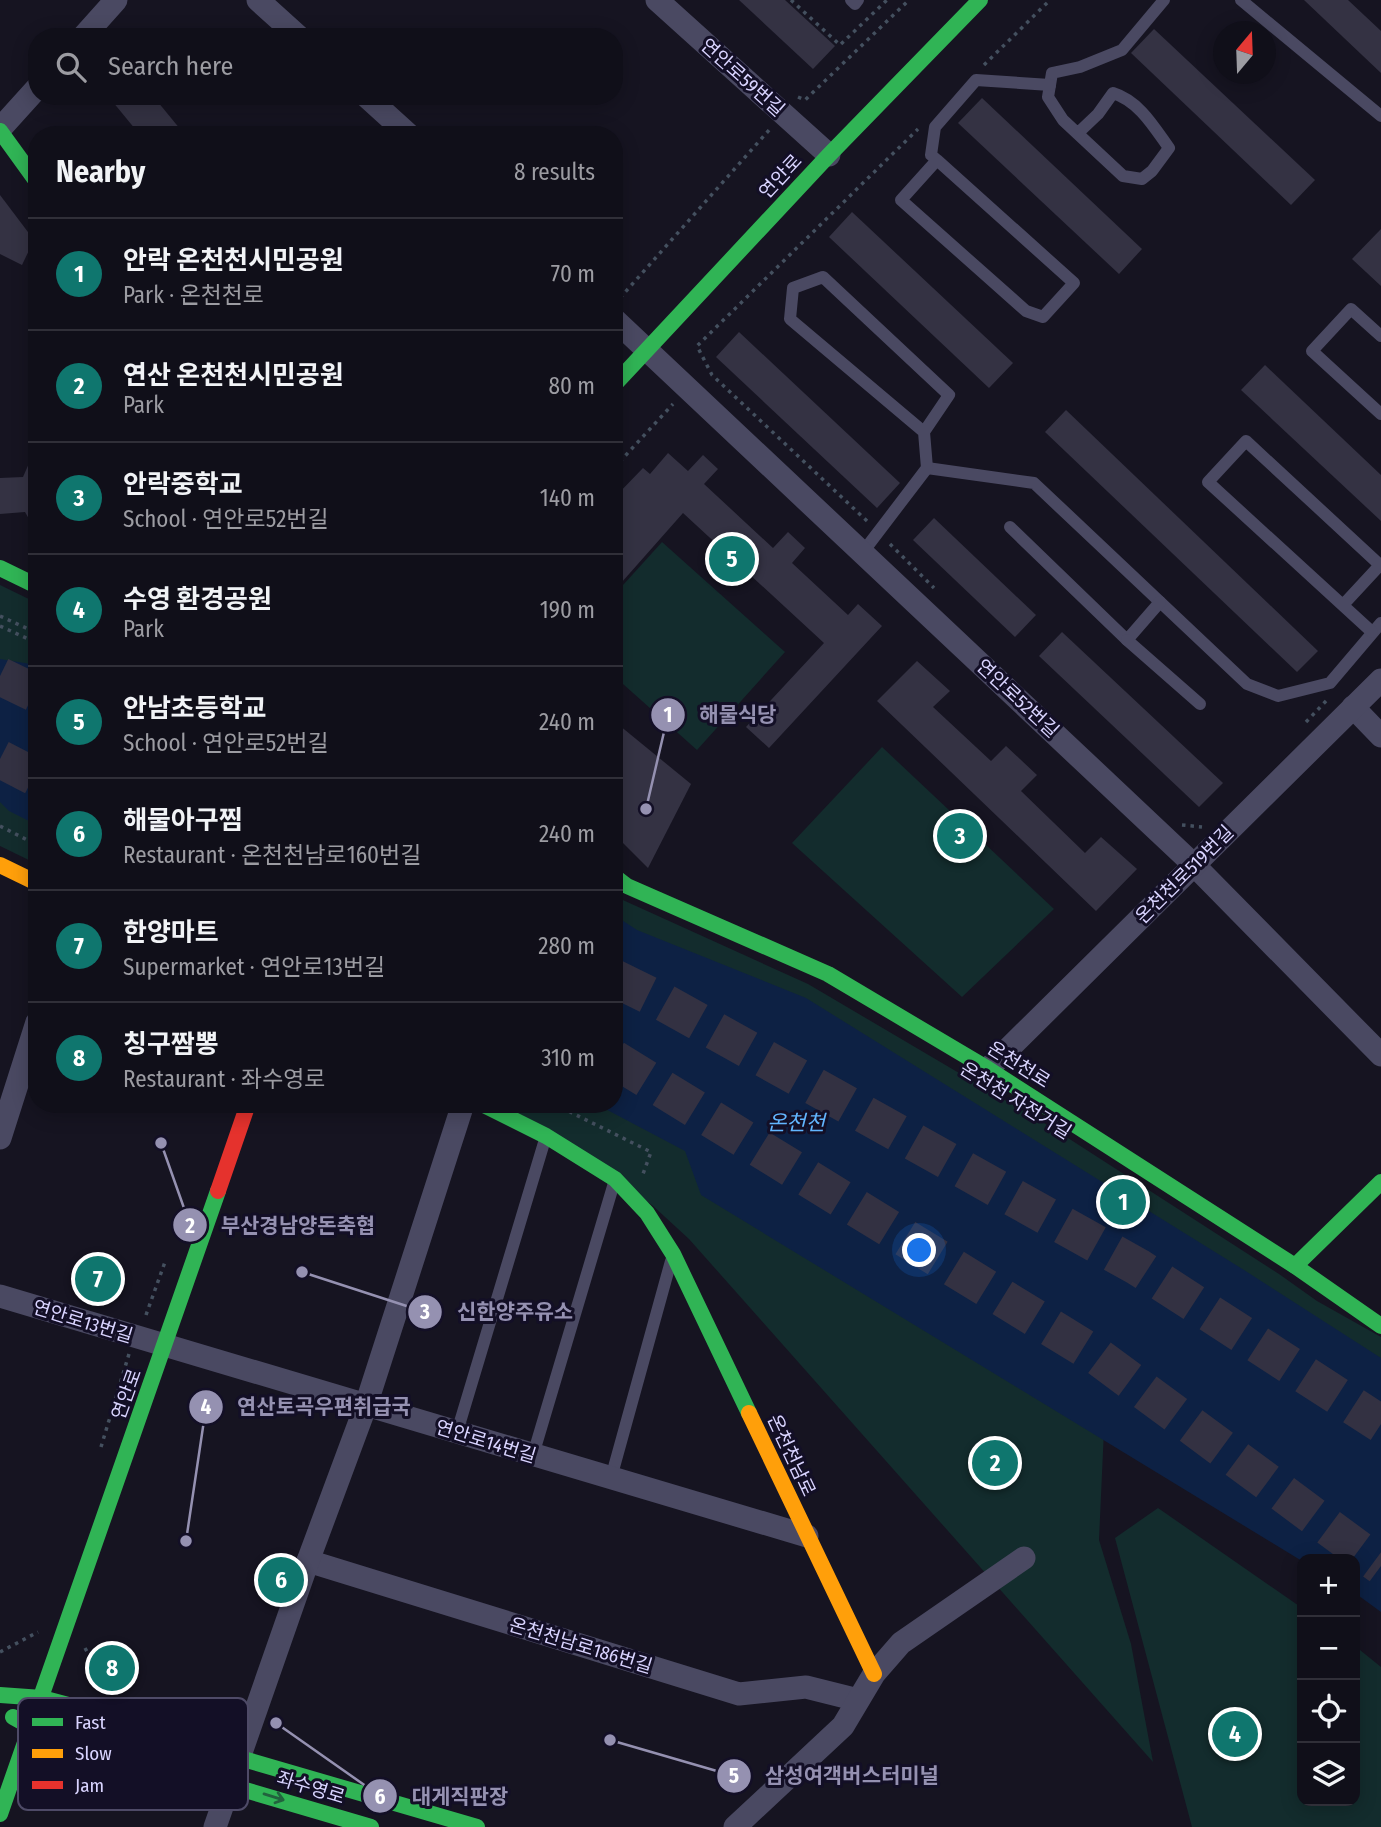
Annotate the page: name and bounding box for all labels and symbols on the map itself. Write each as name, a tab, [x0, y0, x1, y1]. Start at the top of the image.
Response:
north arrow	[1213, 21, 1276, 84]
street label: 연안로59번길	[696, 34, 789, 121]
street label: 연안로	[754, 149, 807, 203]
pin: 5	[709, 533, 755, 585]
street label: 연안로52번길	[972, 654, 1064, 742]
callout: 해물식당	[651, 694, 791, 736]
text: 1	[664, 702, 672, 728]
text: 해물식당	[699, 702, 777, 728]
pin: 3	[937, 810, 983, 862]
street label: 온천천로519번길	[1130, 820, 1238, 928]
street label: 온천천로	[983, 1036, 1054, 1093]
street label: 온천천 자전거길	[956, 1057, 1076, 1144]
water label: 온천천	[767, 1110, 828, 1136]
pin: 1	[1100, 1176, 1146, 1228]
callout: 부산경남양돈축협	[172, 1204, 390, 1246]
text: 2	[184, 1213, 195, 1239]
text: 부산경남양돈축협	[221, 1213, 375, 1239]
your location	[902, 1233, 936, 1267]
pin: 7	[75, 1253, 121, 1305]
callout: 신한양주유소	[408, 1291, 587, 1333]
street label: 연안로13번길	[30, 1295, 136, 1348]
text: 3	[419, 1299, 430, 1325]
text: 신한양주유소	[457, 1299, 573, 1325]
street label: 연안로	[107, 1366, 146, 1423]
callout: 연산토곡우편취급국	[188, 1386, 425, 1428]
text: 4	[201, 1394, 212, 1420]
text: 연산토곡우편취급국	[237, 1394, 411, 1420]
street label: 온천천남로	[763, 1411, 820, 1500]
street label: 연안로14번길	[433, 1415, 539, 1468]
pin: 2	[972, 1437, 1018, 1489]
pin: 6	[258, 1554, 304, 1606]
street label: 온천천남로186번길	[506, 1613, 655, 1678]
pin: 8	[89, 1642, 135, 1694]
legend	[18, 1698, 248, 1810]
pin: 4	[1212, 1708, 1258, 1760]
text: Fast	[75, 1711, 106, 1734]
text: Slow	[75, 1742, 112, 1765]
callout: 삼성여객버스터미널	[717, 1755, 953, 1797]
text: 5	[729, 1763, 739, 1789]
text: 삼성여객버스터미널	[765, 1763, 939, 1789]
street label: 좌수영로	[274, 1766, 348, 1809]
text: Jam	[75, 1774, 104, 1797]
callout: 대게직판장	[362, 1775, 522, 1817]
text: 6	[375, 1784, 386, 1810]
text: 대게직판장	[412, 1784, 508, 1810]
one-way arrow	[262, 1792, 284, 1805]

